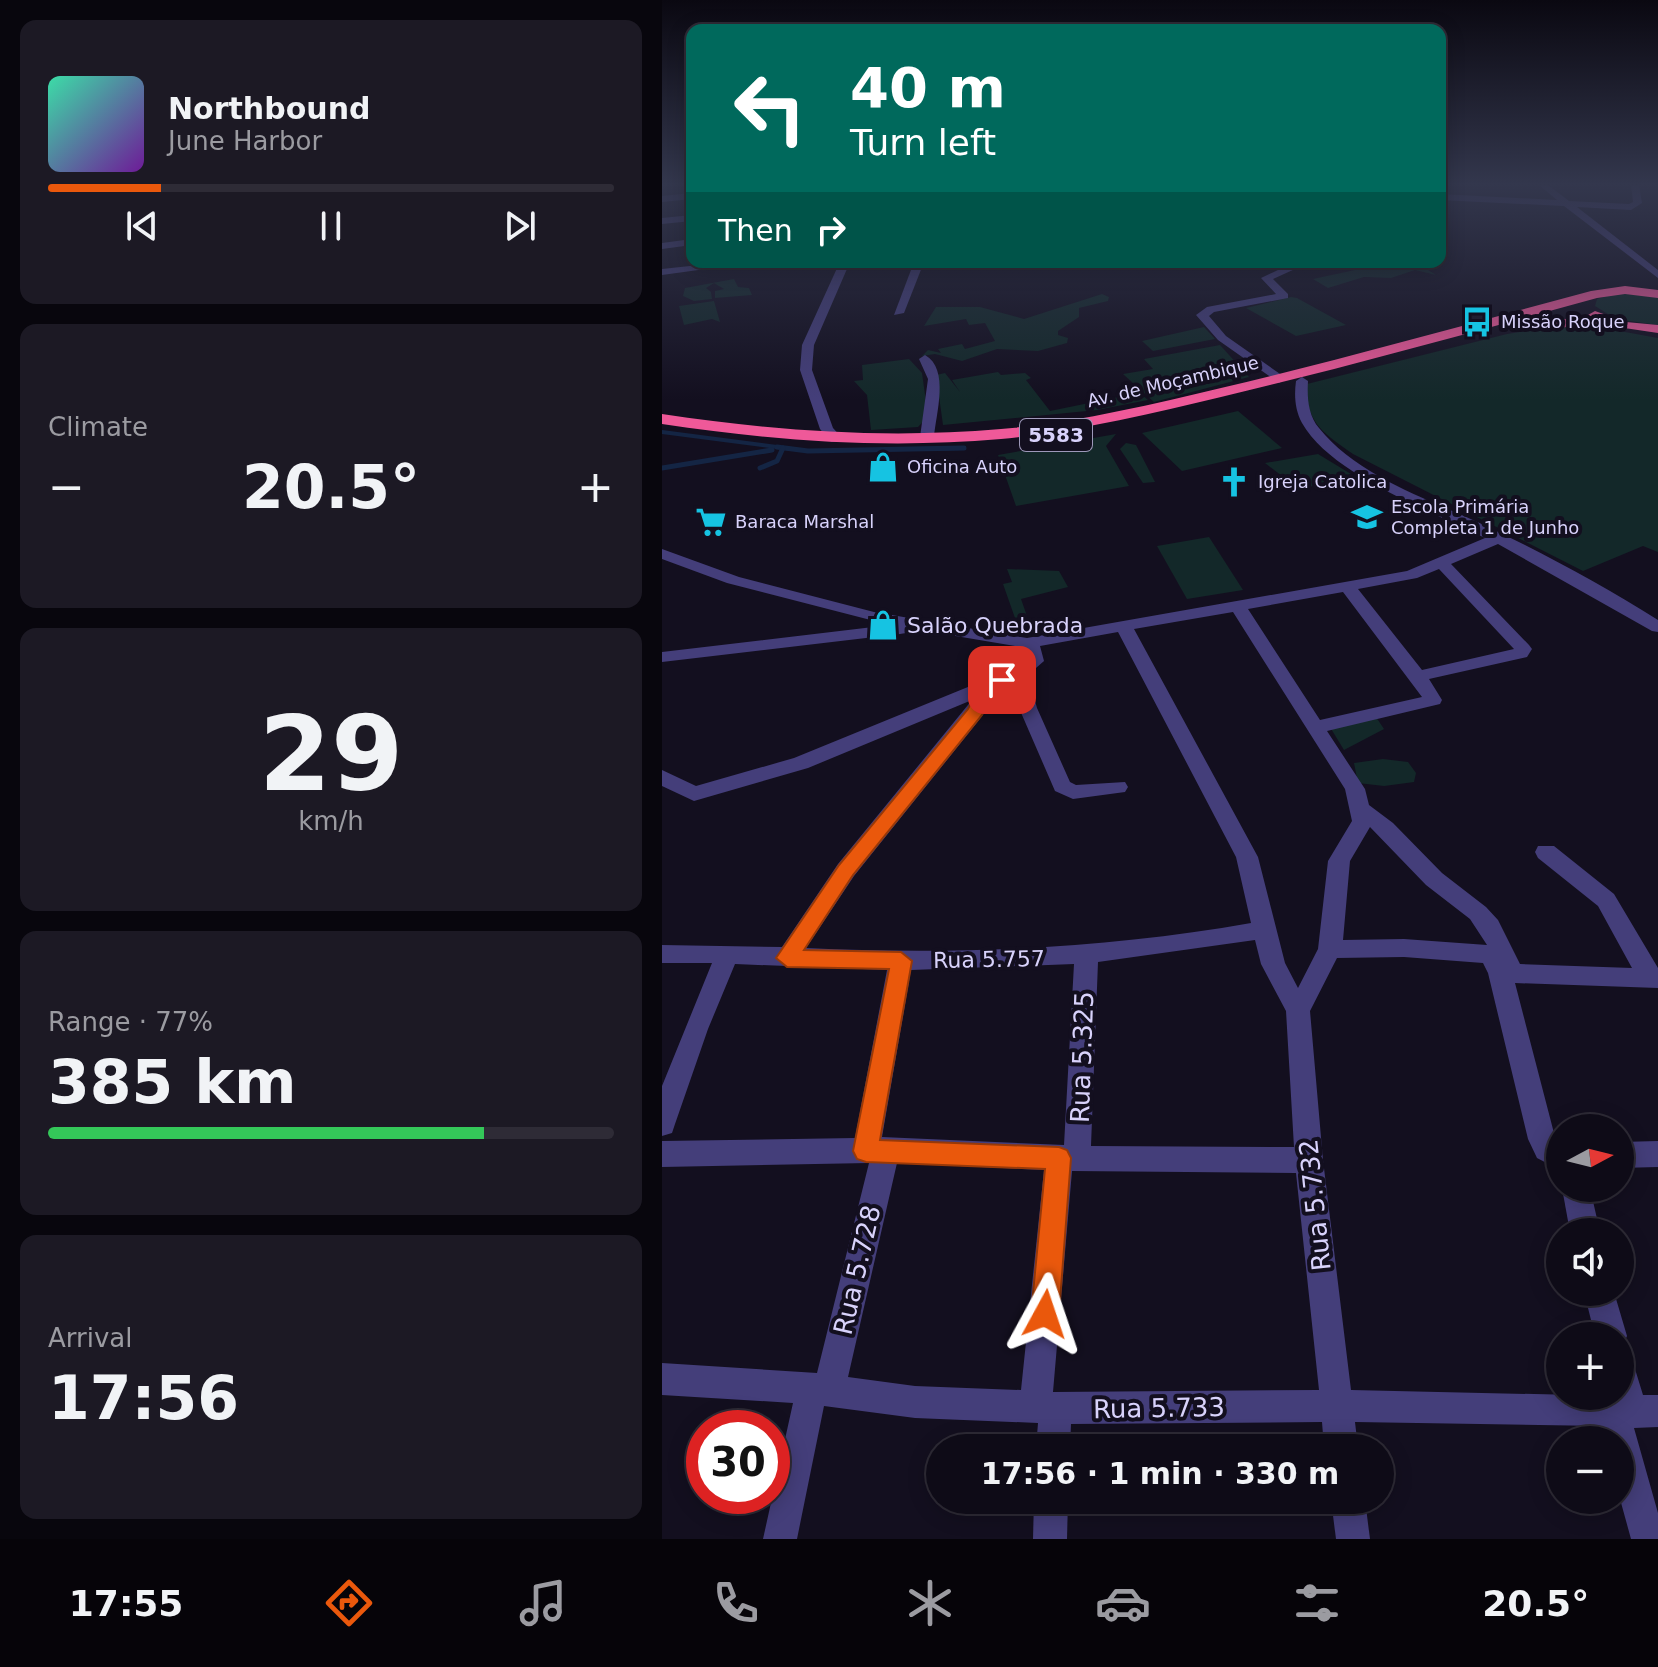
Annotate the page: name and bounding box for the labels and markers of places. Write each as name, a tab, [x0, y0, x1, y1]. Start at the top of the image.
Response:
bus stop icon: Missão Roque	[1460, 305, 1494, 339]
place label: Missão Roque	[1501, 311, 1625, 332]
shop icon: Oficina Auto	[866, 450, 900, 484]
place label: Oficina Auto	[907, 456, 1017, 477]
church icon: Igreja Catolica	[1217, 465, 1251, 499]
place label: Igreja Catolica	[1258, 471, 1387, 492]
place label: Escola Primária Completa 1 de Junho	[1391, 496, 1579, 538]
school or university icon: Escola Primária Completa 1 de Junho	[1350, 500, 1384, 534]
supermarket icon: Baraca Marshal	[694, 505, 728, 539]
place label: Baraca Marshal	[735, 511, 874, 532]
shop icon: Salão Quebrada	[866, 608, 900, 642]
place label: Salão Quebrada	[907, 613, 1083, 638]
pin	[968, 646, 1036, 714]

